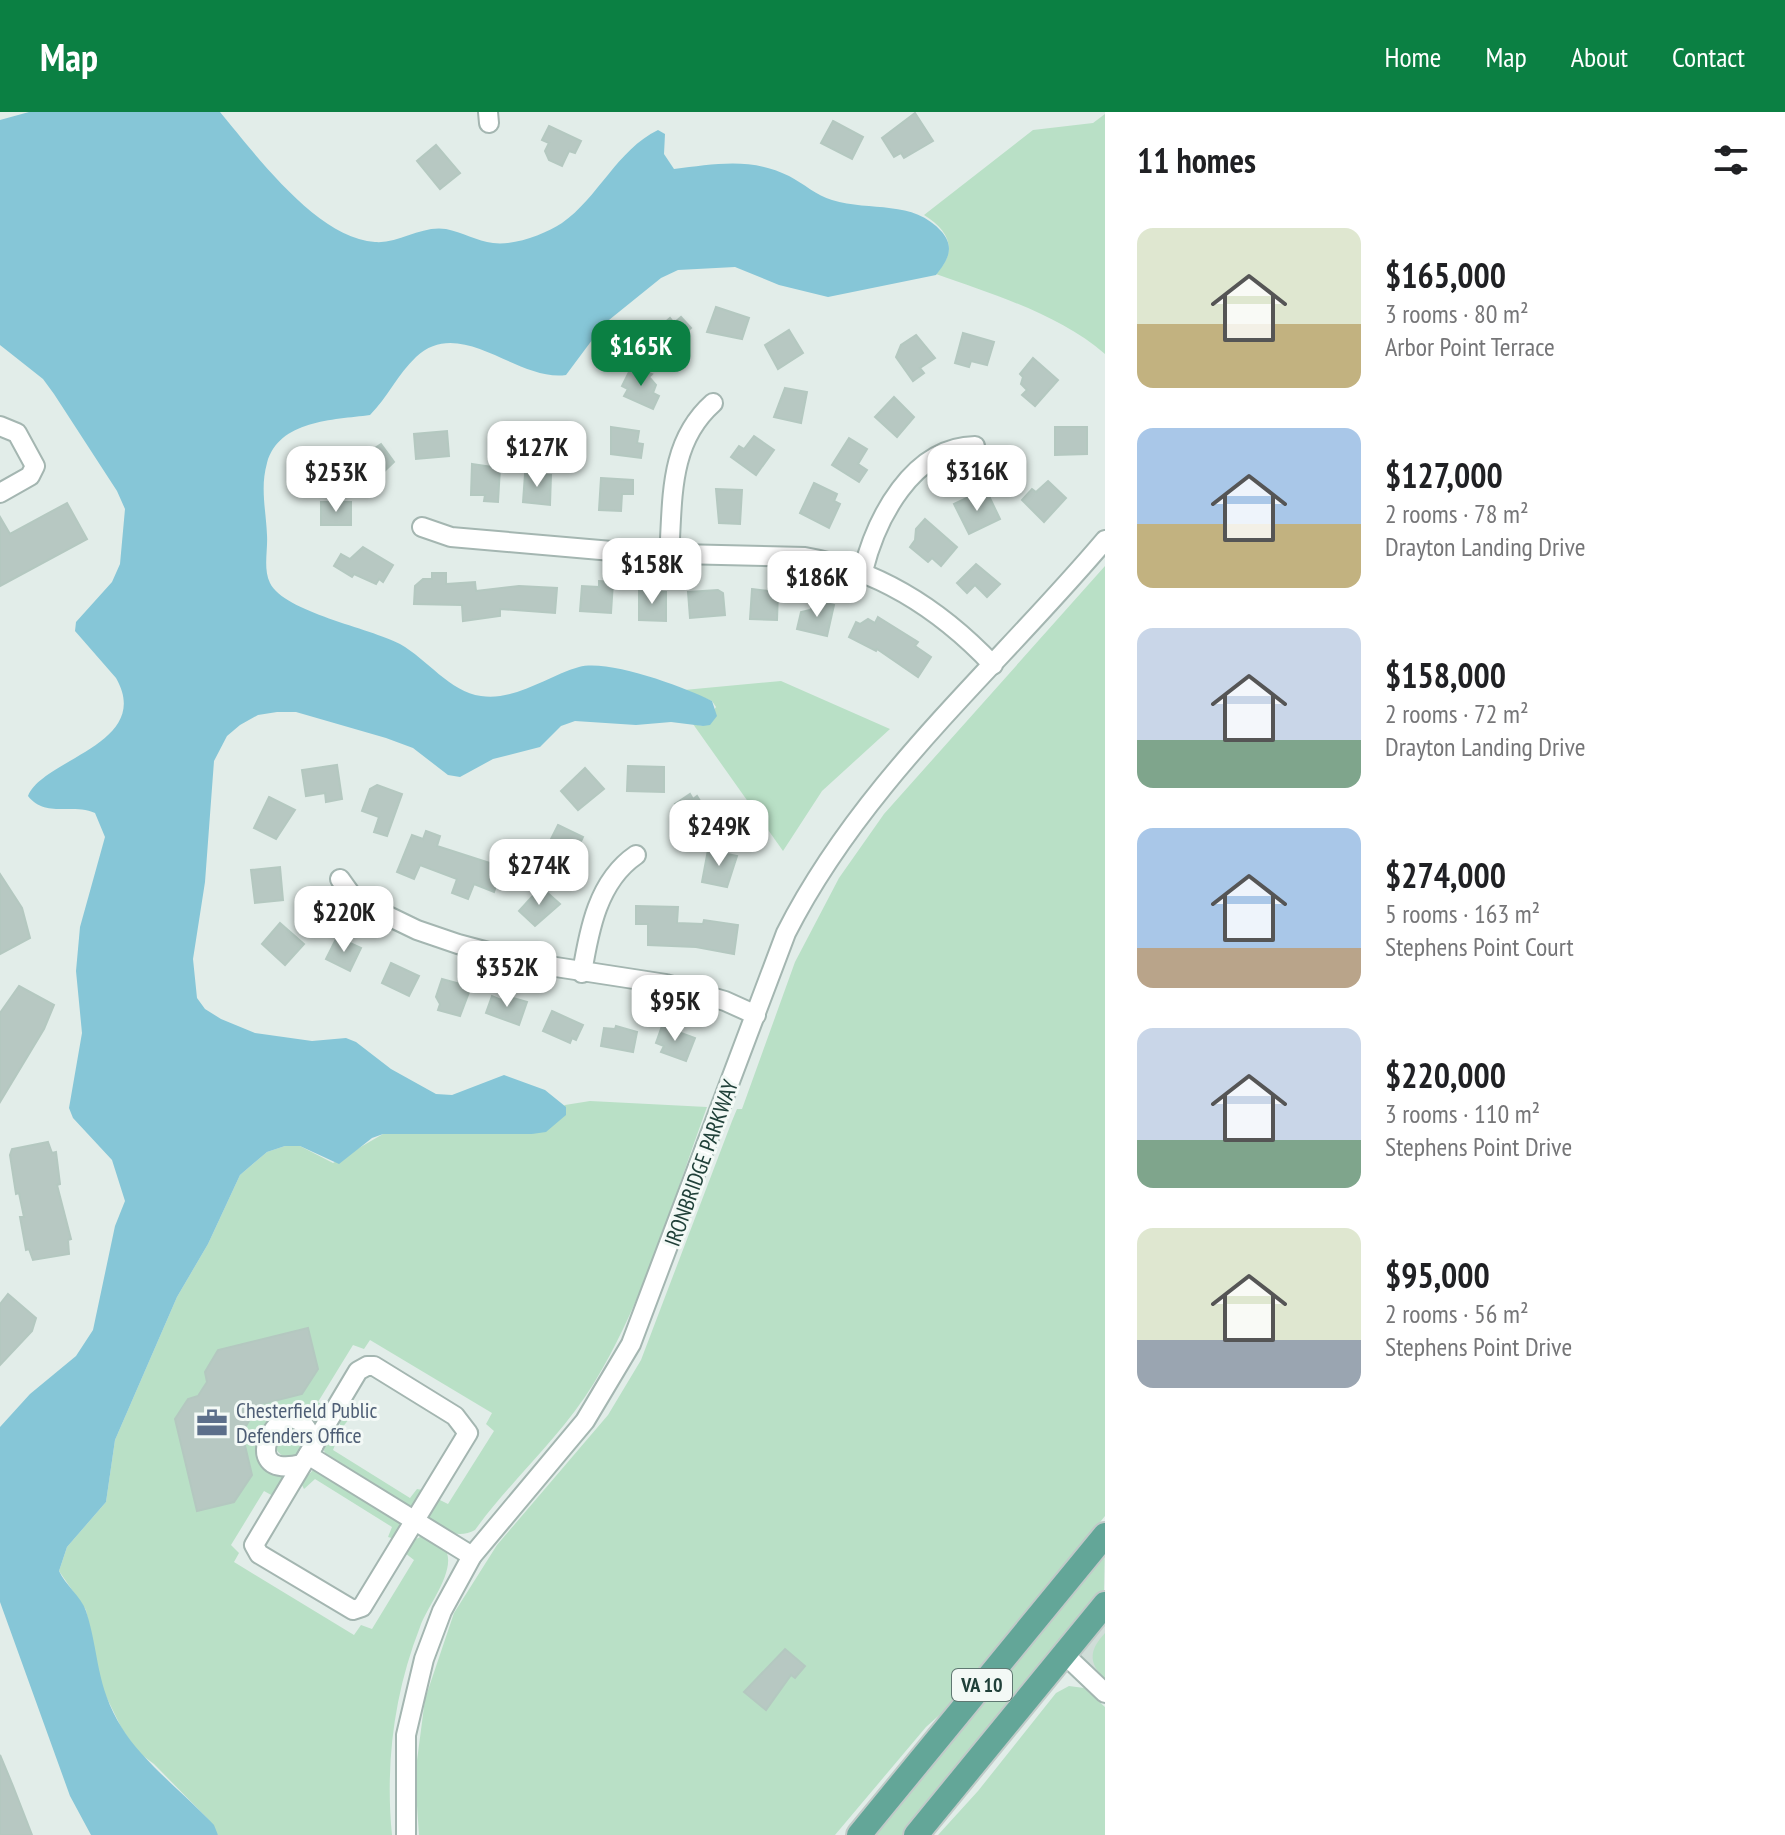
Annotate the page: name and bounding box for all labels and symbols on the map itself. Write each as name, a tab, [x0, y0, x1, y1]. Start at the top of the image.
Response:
pin: $165K	[585, 320, 697, 388]
pin: $127K	[481, 421, 593, 489]
pin: $316K	[921, 445, 1033, 513]
pin: $253K	[280, 446, 392, 514]
pin: $158K	[596, 538, 708, 606]
pin: $186K	[761, 551, 873, 619]
pin: $249K	[663, 800, 775, 868]
pin: $274K	[483, 839, 595, 907]
pin: $220K	[288, 886, 400, 954]
pin: $352K	[451, 941, 563, 1009]
pin: $95K	[628, 975, 722, 1043]
street label: IRONBRIDGE PARKWAY	[658, 1076, 744, 1250]
place label: Chesterfield Public Defenders Office	[236, 1396, 378, 1449]
office icon: Chesterfield Public Defenders Office	[195, 1406, 229, 1440]
road number: VA 10	[952, 1669, 1012, 1701]

